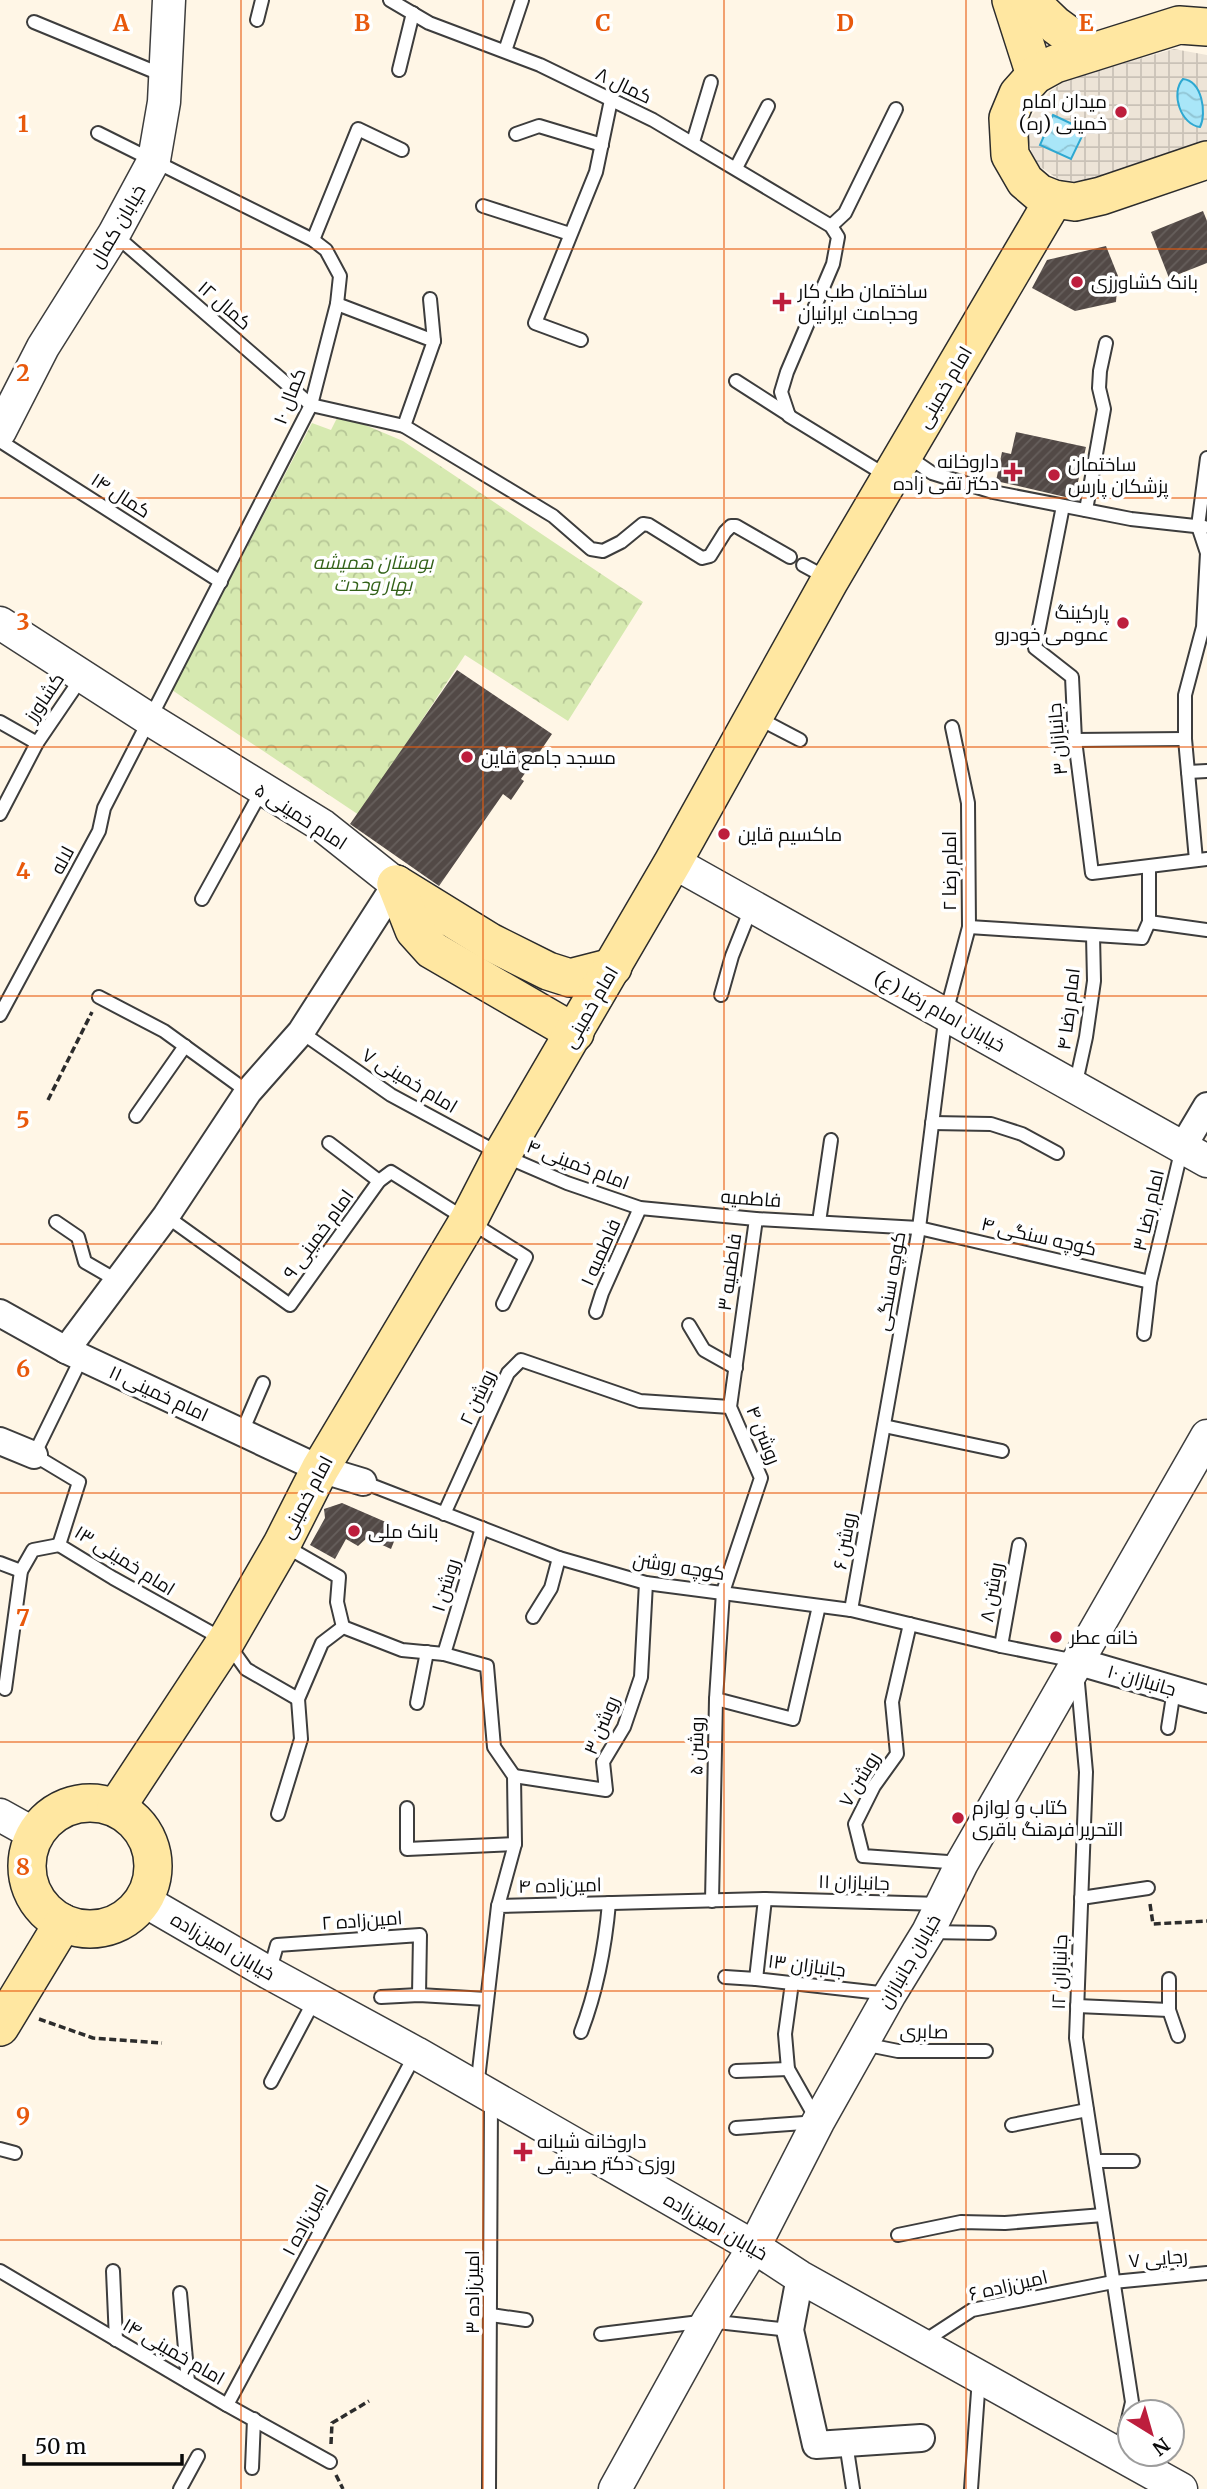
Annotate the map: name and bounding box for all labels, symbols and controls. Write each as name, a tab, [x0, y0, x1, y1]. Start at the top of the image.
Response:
text: A	[112, 8, 130, 37]
text: B	[354, 8, 370, 37]
text: C	[595, 8, 611, 37]
text: D	[836, 8, 854, 37]
text: E	[1078, 8, 1094, 37]
street label: کمال ۸	[592, 61, 656, 109]
place label: میدان امام خمینی (ره)	[1019, 89, 1107, 135]
marker: میدان امام خمینی (ره)	[1113, 104, 1129, 120]
text: 1	[18, 109, 29, 138]
street label: خیابان کمال	[83, 180, 151, 272]
place label: بانک کشاورزی	[1091, 270, 1198, 294]
marker: بانک کشاورزی	[1069, 274, 1085, 290]
street label: کمال ۱۲	[193, 275, 257, 335]
place label: ساختمان طب کار و‌حجامت ایرانیان	[797, 279, 928, 325]
marker: ساختمان طب کار و‌حجامت ایرانیان	[772, 292, 792, 312]
street label: امام خمینی	[911, 342, 979, 433]
text: 2	[16, 358, 30, 387]
street label: کمال ۱۰	[267, 365, 311, 427]
place label: داروخانه دکتر تقی زاده	[893, 449, 999, 495]
place label: ساختمان پزشکان پارس	[1068, 452, 1168, 499]
marker: داروخانه دکتر تقی زاده	[1005, 464, 1021, 480]
street label: کمال ۱۴	[87, 467, 155, 523]
marker: ساختمان پزشکان پارس	[1046, 467, 1062, 483]
park label: بوستان همیشه بهار وحدت	[313, 550, 434, 596]
place label: پارکینگ عمومی خودرو	[994, 600, 1109, 646]
text: 3	[16, 607, 30, 636]
marker: پارکینگ عمومی خودرو	[1115, 615, 1131, 631]
street label: کشاورز	[18, 668, 69, 727]
street label: جانبازان ۳	[1042, 702, 1072, 776]
place label: مسجد جامع قاین	[481, 745, 616, 771]
marker: مسجد جامع قاین	[459, 749, 475, 765]
street label: امام خمینی ۵	[249, 777, 352, 856]
place label: ماکسیم قاین	[738, 822, 842, 848]
marker: ماکسیم قاین	[716, 826, 732, 842]
street label: امام رضا ۲	[937, 831, 963, 911]
street label: لاله	[45, 842, 79, 878]
text: 4	[16, 856, 31, 885]
street label: امام خمینی	[557, 962, 625, 1053]
street label: خیابان امام رضا (ع)	[869, 965, 1010, 1059]
street label: امام رضا ۴	[1051, 967, 1087, 1052]
street label: امام خمینی ۷	[357, 1042, 462, 1120]
text: 5	[16, 1105, 30, 1134]
street label: امام خمینی ۴	[523, 1133, 633, 1196]
street label: امام رضا ۳	[1127, 1167, 1171, 1254]
street label: امام خمینی ۹	[277, 1184, 360, 1285]
street label: فاطمیه	[720, 1184, 782, 1212]
street label: کوچه سنگی ۴	[979, 1211, 1099, 1262]
street label: فاطمیه ۱	[575, 1215, 625, 1289]
street label: کوچه سنگی	[869, 1229, 912, 1333]
street label: فاطمیه ۳	[712, 1232, 746, 1312]
text: 6	[16, 1354, 30, 1383]
street label: امام خمینی ۱۱	[105, 1360, 213, 1428]
street label: روشن ۲	[454, 1365, 500, 1429]
street label: روشن ۴	[741, 1402, 787, 1468]
street label: امام خمینی	[274, 1451, 340, 1544]
street label: روشن ۶	[827, 1511, 861, 1571]
place label: بانک ملی	[368, 1519, 439, 1543]
street label: امام خمینی ۱۳	[69, 1520, 180, 1602]
marker: بانک ملی	[346, 1523, 362, 1539]
street label: کوچه روشن	[631, 1547, 727, 1586]
street label: روشن ۱	[426, 1555, 464, 1615]
street label: روشن ۸	[974, 1560, 1008, 1624]
text: 7	[16, 1603, 30, 1632]
place label: خانه عطر	[1069, 1625, 1138, 1649]
marker: خانه عطر	[1048, 1629, 1064, 1645]
street label: جانبازان ۱۰	[1105, 1659, 1179, 1701]
street label: روشن ۳	[578, 1692, 624, 1758]
street label: روشن ۵	[683, 1716, 709, 1776]
street label: روشن ۷	[833, 1747, 885, 1811]
place label: کتاب و لوازم التحریر فرهنگ باقری	[972, 1795, 1123, 1841]
marker: کتاب و لوازم التحریر فرهنگ باقری	[950, 1810, 966, 1826]
text: 8	[16, 1852, 30, 1881]
street label: جانبازان ۱۱	[818, 1869, 890, 1895]
street label: امین‌زاده ۴	[518, 1872, 602, 1898]
street label: امین‌زاده ۲	[321, 1905, 403, 1935]
street label: خیابان امین‌زاده	[167, 1907, 279, 1985]
street label: خیابان جانبازان	[872, 1910, 946, 2012]
street label: جانبازان ۱۲	[1046, 1934, 1072, 2010]
street label: جانبازان ۱۳	[767, 1948, 847, 1982]
street label: صابری	[899, 2019, 949, 2043]
text: 9	[16, 2101, 30, 2130]
place label: داروخانه شبانه روزی دکتر صدیقی	[537, 2129, 675, 2175]
marker: داروخانه شبانه روزی دکتر صدیقی	[515, 2144, 531, 2160]
street label: امین‌زاده ۱	[276, 2180, 334, 2260]
street label: خیابان امین‌زاده	[660, 2187, 772, 2265]
street label: رجایی ۷	[1127, 2243, 1189, 2273]
street label: امین‌زاده ۳	[460, 2250, 484, 2334]
street label: امین‌زاده ۶	[966, 2264, 1050, 2306]
street label: امام خمینی ۱۴	[118, 2312, 229, 2392]
north arrow	[1116, 2398, 1186, 2468]
scale bar	[24, 2422, 182, 2466]
text: N	[1148, 2432, 1174, 2461]
text: 50 m	[35, 2433, 86, 2460]

